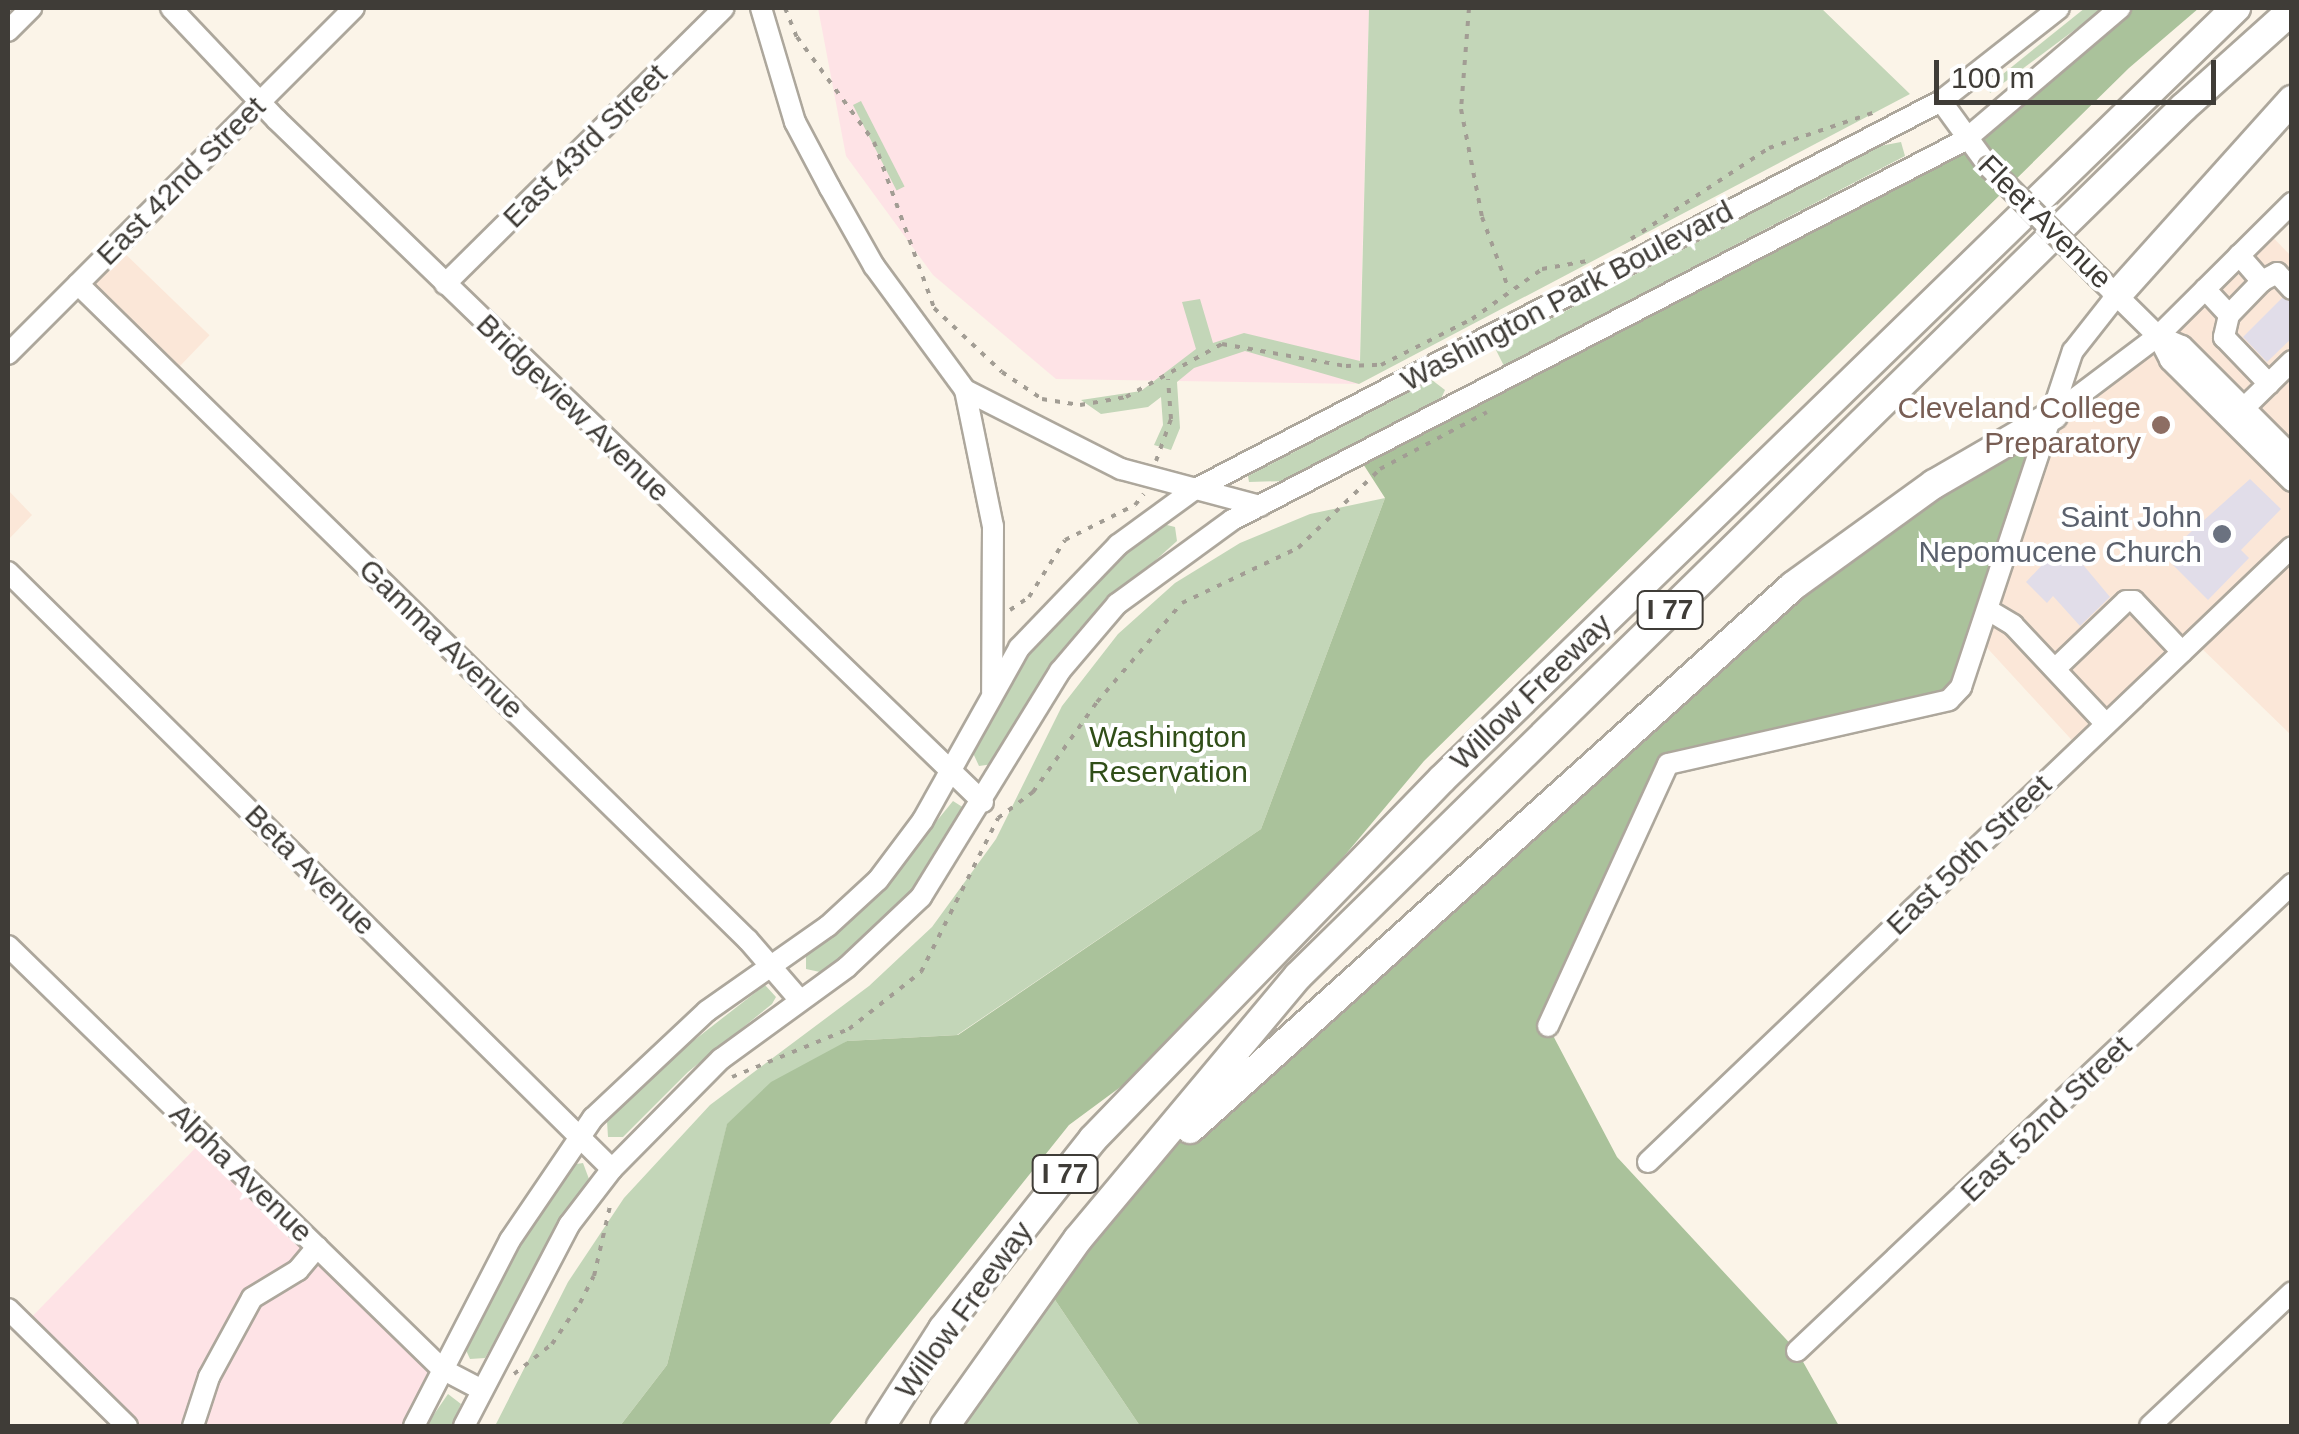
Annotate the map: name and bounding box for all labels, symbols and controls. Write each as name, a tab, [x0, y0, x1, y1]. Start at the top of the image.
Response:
scale bar	[1939, 40, 2222, 102]
street label: East 43rd Street	[496, 57, 674, 235]
text: 100 m	[1951, 61, 2034, 94]
street label: East 42nd Street	[89, 89, 273, 273]
street label: Fleet Avenue	[1970, 147, 2120, 297]
street label: Washington Park Boulevard	[1395, 193, 1739, 399]
street label: Bridgeview Avenue	[468, 306, 678, 510]
place label: Cleveland College Preparatory	[1898, 390, 2141, 460]
marker: Cleveland College Preparatory	[2150, 414, 2172, 436]
place label: Saint John Nepomucene Church	[1919, 499, 2202, 570]
marker: Saint John Nepomucene Church	[2211, 523, 2233, 545]
street label: Gamma Avenue	[351, 551, 531, 727]
road number: I 77	[1635, 587, 1705, 633]
street label: Willow Freeway	[1443, 606, 1619, 778]
park label: Washington Reservation	[1088, 719, 1248, 790]
street label: East 50th Street	[1879, 767, 2059, 943]
street label: Beta Avenue	[237, 797, 383, 943]
street label: East 52nd Street	[1953, 1028, 2139, 1210]
street label: Alpha Avenue	[162, 1095, 320, 1251]
road number: I 77	[1030, 1151, 1100, 1197]
street label: Willow Freeway	[888, 1214, 1040, 1406]

